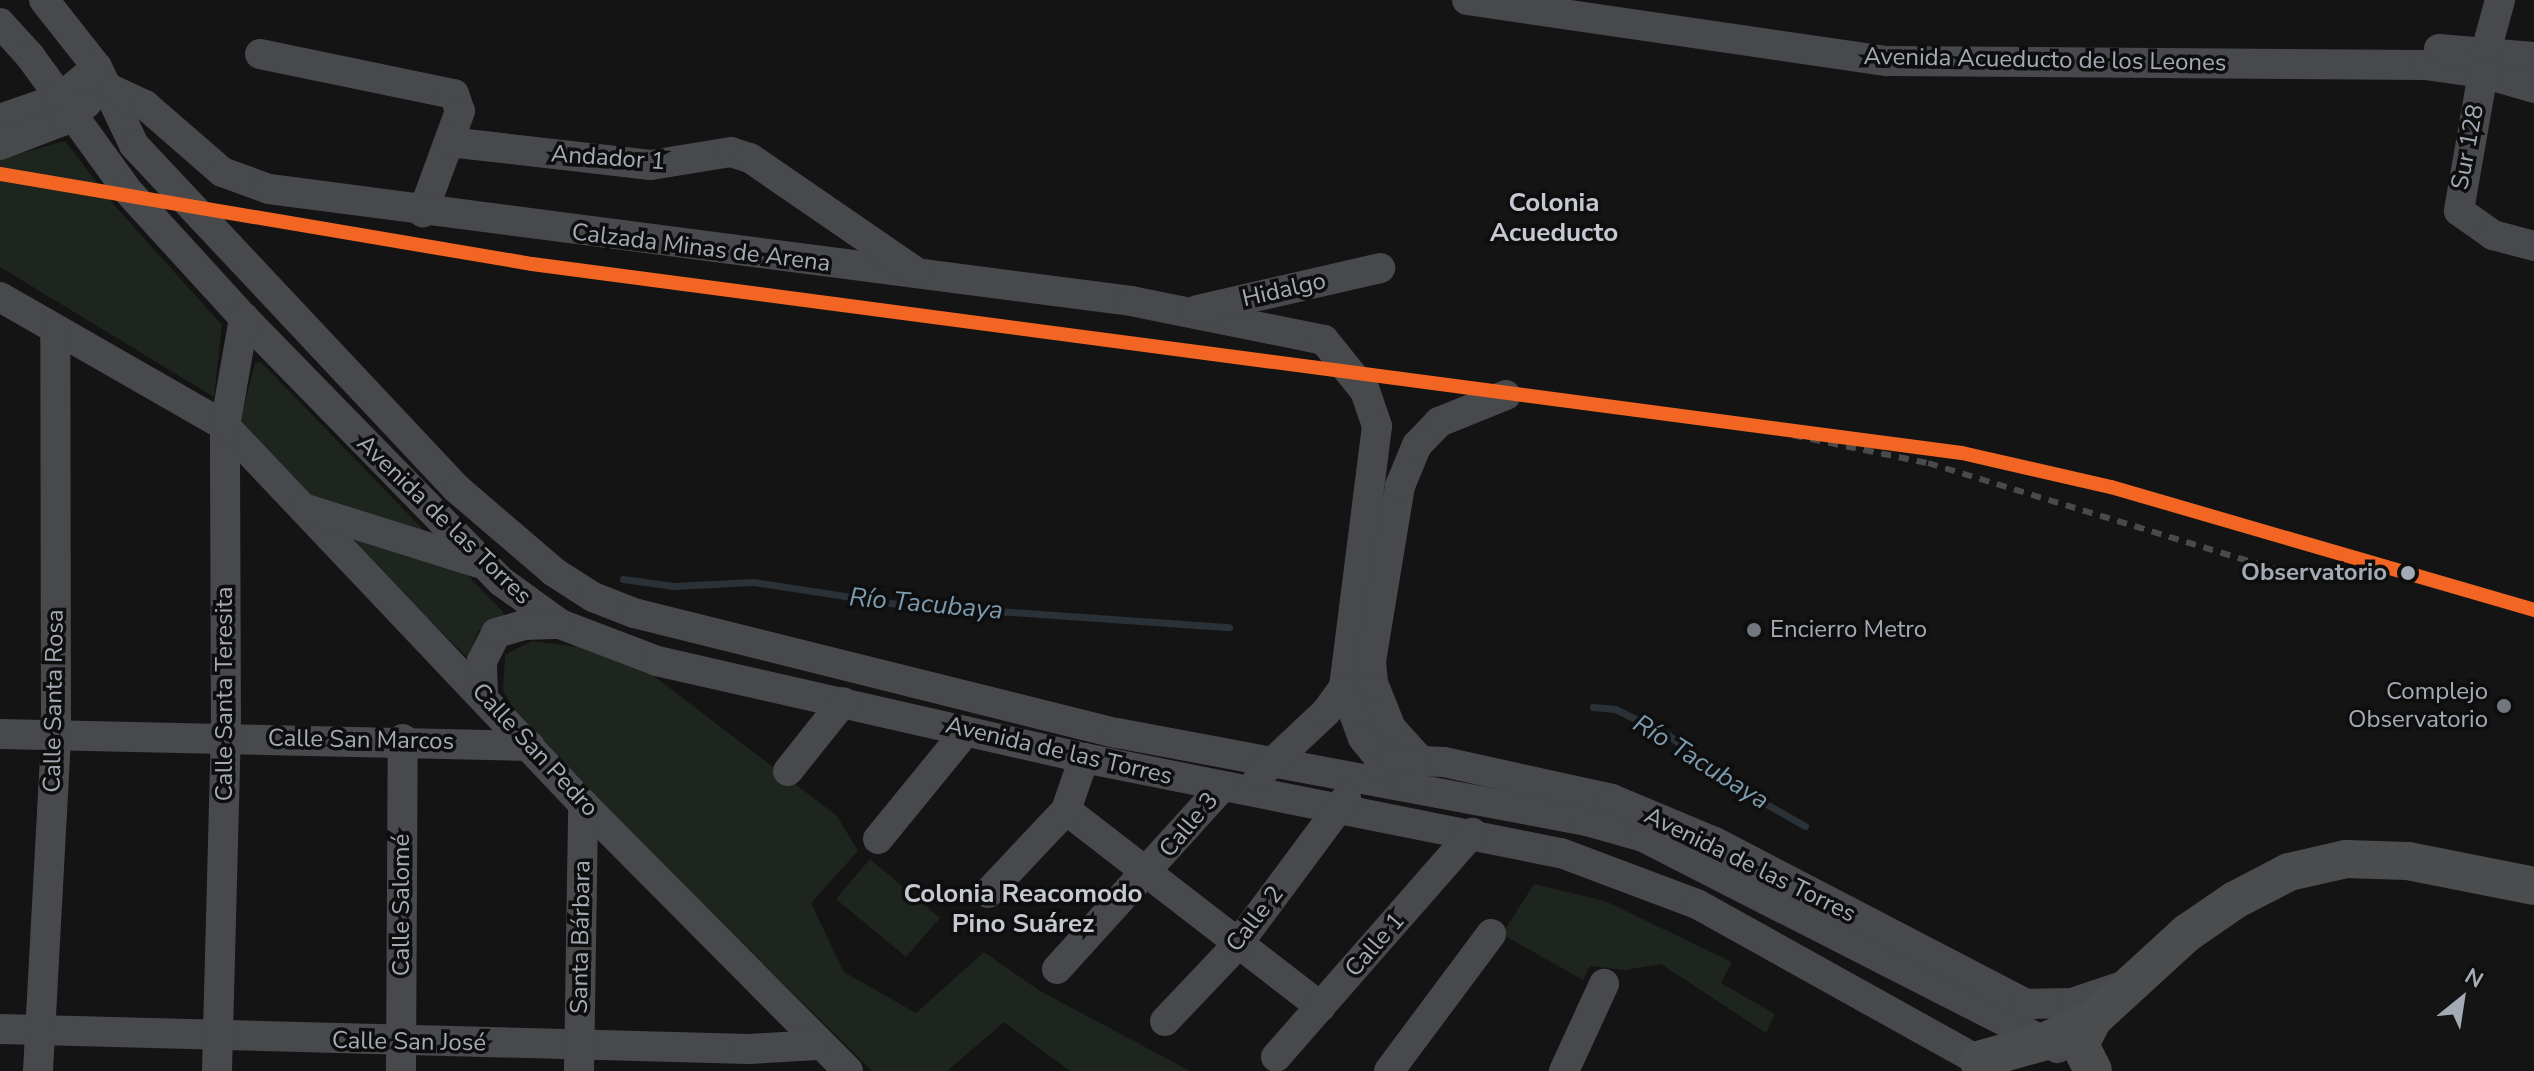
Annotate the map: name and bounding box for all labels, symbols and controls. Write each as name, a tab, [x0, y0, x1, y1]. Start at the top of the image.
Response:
street label: Avenida Acueducto de los Leones	[1863, 42, 2227, 78]
street label: Sur 128	[2446, 102, 2490, 192]
street label: Andador 1	[550, 140, 666, 176]
district label: Colonia Acueducto	[1490, 187, 1618, 248]
street label: Calzada Minas de Arena	[570, 218, 832, 278]
street label: Hidalgo	[1239, 266, 1329, 314]
street label: Avenida de las Torres	[351, 429, 537, 611]
place label: Observatorio	[2241, 559, 2387, 587]
marker: Observatorio	[2394, 559, 2422, 587]
water label: Río Tacubaya	[848, 582, 1004, 626]
street label: Calle Santa Teresita	[211, 587, 239, 801]
street label: Calle Santa Rosa	[38, 609, 70, 793]
place label: Encierro Metro	[1770, 616, 1927, 644]
marker: Encierro Metro	[1745, 621, 1763, 639]
street label: Calle San Pedro	[466, 677, 604, 823]
place label: Complejo Observatorio	[2348, 678, 2488, 734]
marker: Complejo Observatorio	[2495, 697, 2513, 715]
water label: Río Tacubaya	[1627, 708, 1775, 816]
street label: Avenida de las Torres	[943, 711, 1175, 791]
street label: Calle San Marcos	[268, 724, 454, 756]
street label: Calle 3	[1154, 787, 1224, 863]
street label: Avenida de las Torres	[1640, 801, 1860, 929]
street label: Calle Salomé	[388, 834, 416, 976]
street label: Santa Bárbara	[565, 860, 597, 1014]
district label: Colonia Reacomodo Pino Suárez	[903, 878, 1143, 940]
street label: Calle 2	[1220, 880, 1290, 958]
street label: Calle 1	[1339, 907, 1411, 983]
north arrow	[2422, 959, 2502, 1039]
text: N	[2459, 961, 2489, 995]
street label: Calle San José	[332, 1026, 486, 1058]

